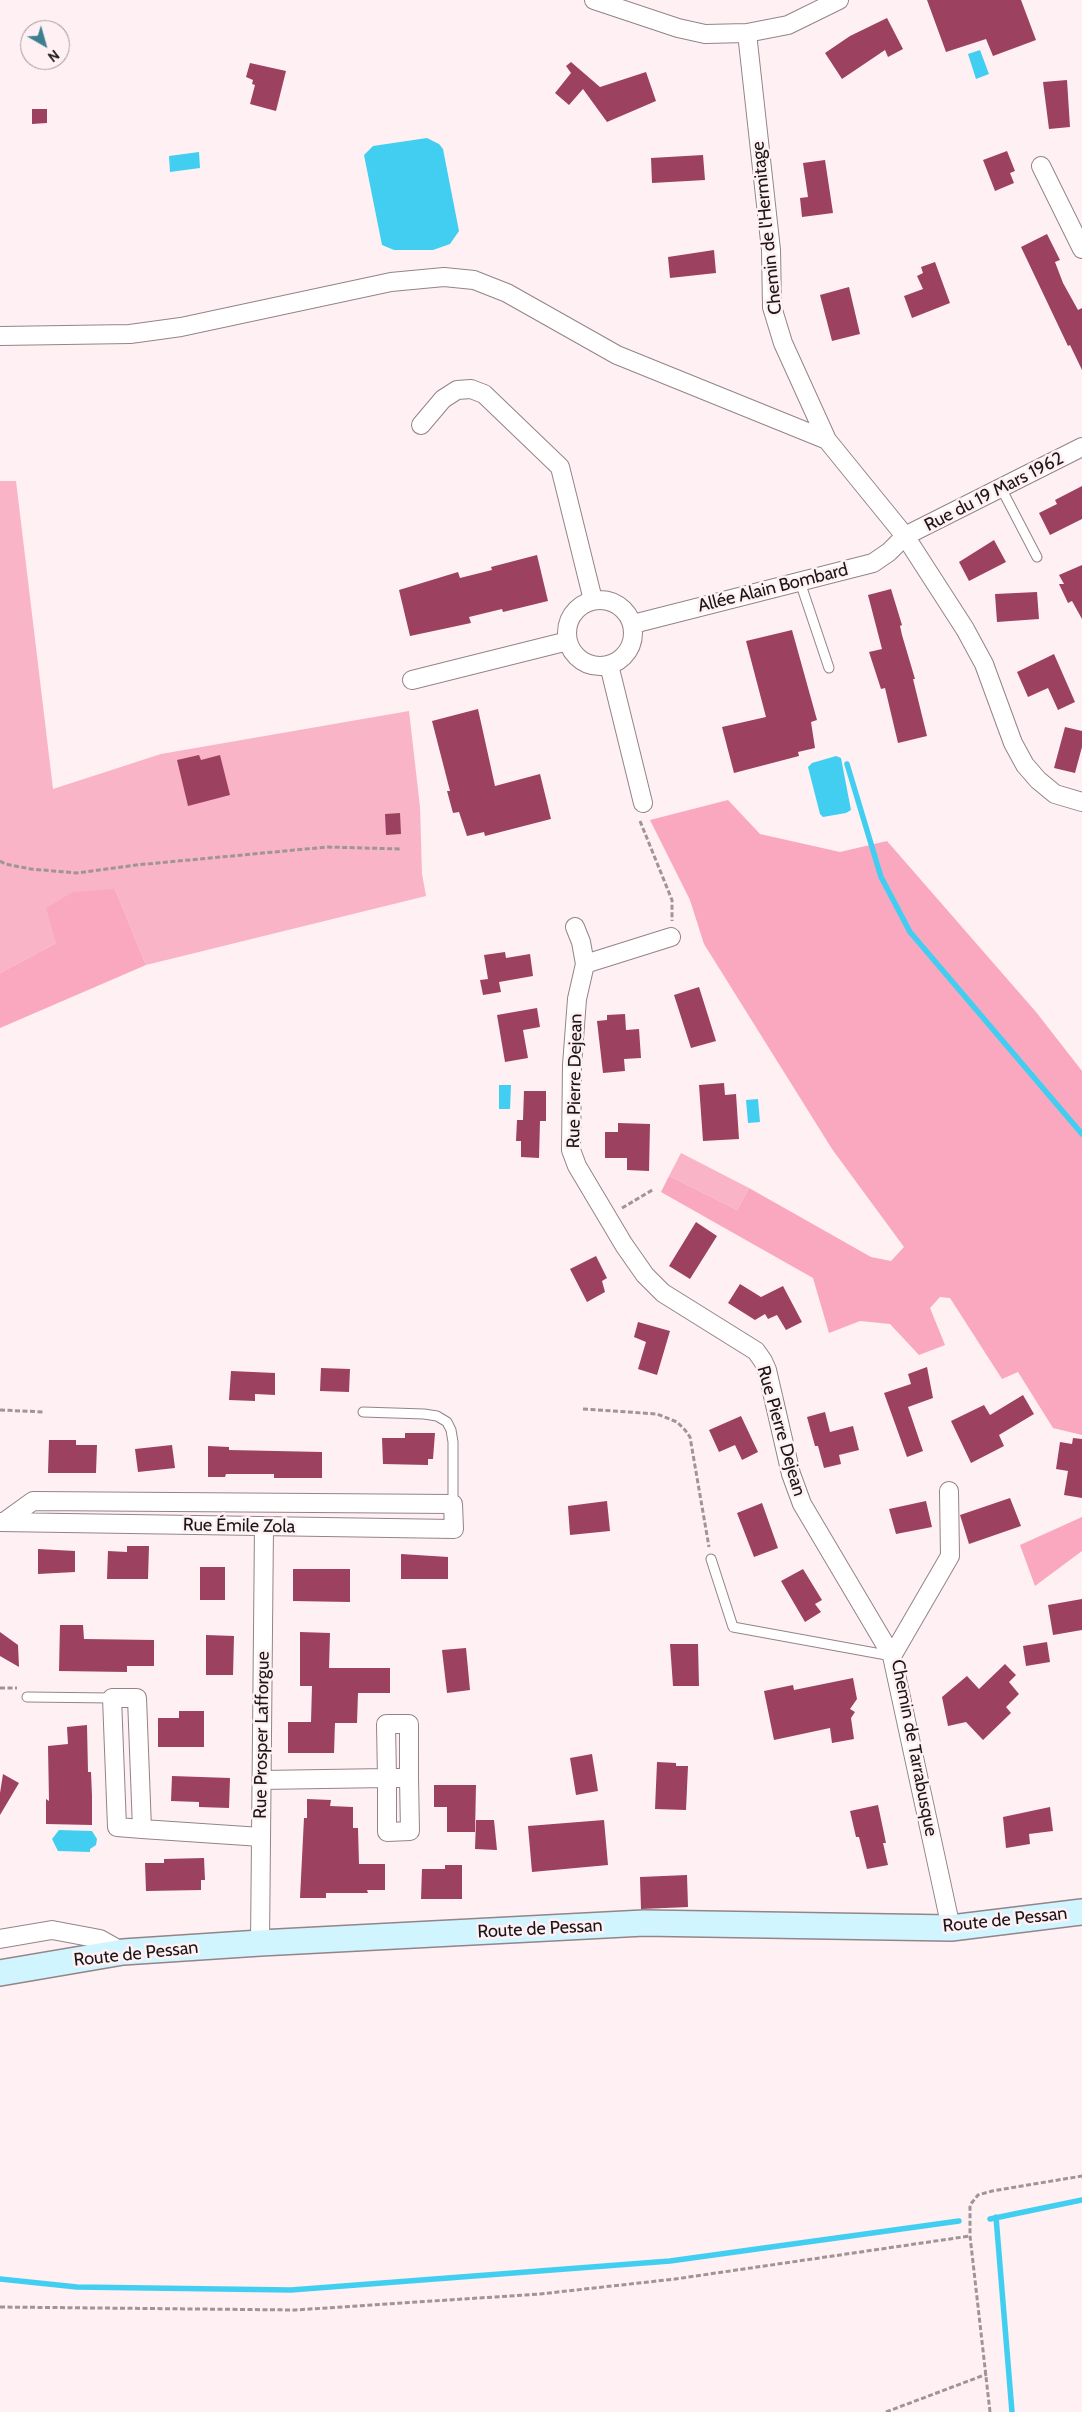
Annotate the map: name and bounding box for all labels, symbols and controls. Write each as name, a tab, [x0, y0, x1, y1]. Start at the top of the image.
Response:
north arrow	[20, 20, 70, 70]
text: N	[44, 46, 63, 66]
street label: Chemin de l'Hermitage	[747, 140, 787, 316]
street label: Rue du 19 Mars 1962	[921, 448, 1067, 536]
street label: Allée Alain Bombard	[696, 559, 850, 617]
street label: Rue Pierre Dejean	[563, 1013, 587, 1149]
street label: Rue Pierre Dejean	[752, 1363, 810, 1499]
street label: Rue Émile Zola	[183, 1514, 295, 1538]
street label: Rue Prosper Lafforgue	[250, 1651, 274, 1819]
street label: Chemin de Tarrabusque	[886, 1658, 942, 1838]
street label: Route de Pessan	[942, 1903, 1068, 1937]
street label: Route de Pessan	[477, 1915, 603, 1943]
street label: Route de Pessan	[73, 1937, 199, 1971]

